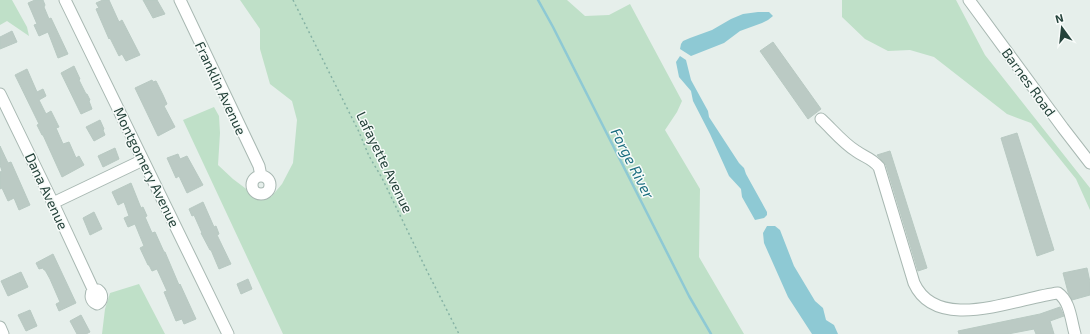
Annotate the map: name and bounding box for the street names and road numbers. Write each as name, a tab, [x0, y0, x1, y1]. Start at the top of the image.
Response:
street label: Franklin Avenue	[192, 38, 250, 138]
street label: Barnes Road	[999, 45, 1059, 119]
street label: Montgomery Avenue	[111, 104, 183, 230]
street label: Lafayette Avenue	[353, 109, 417, 215]
street label: Dana Avenue	[22, 150, 72, 232]

